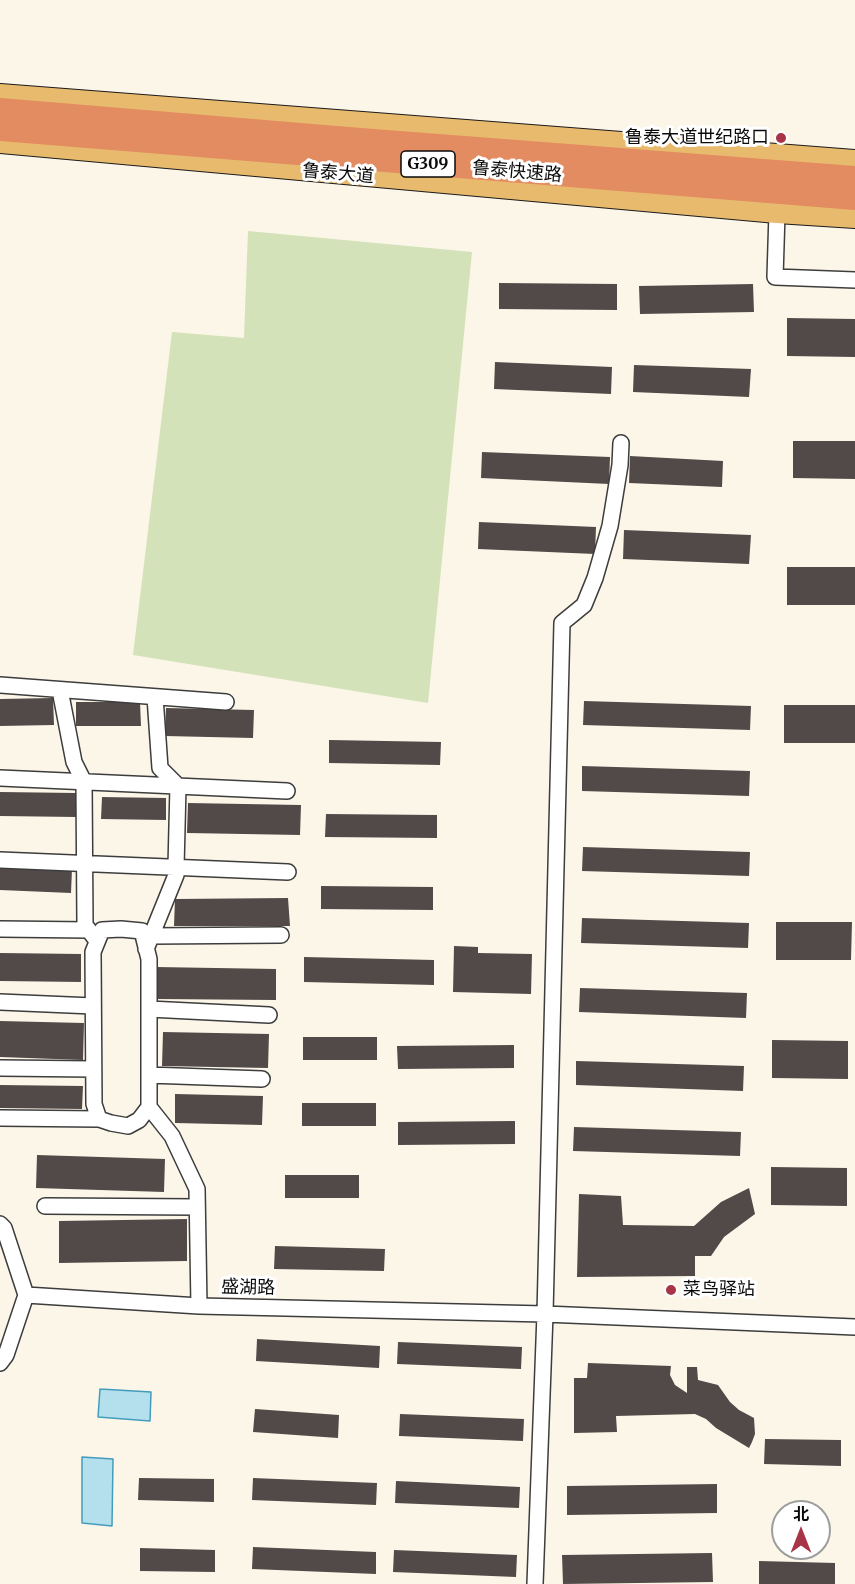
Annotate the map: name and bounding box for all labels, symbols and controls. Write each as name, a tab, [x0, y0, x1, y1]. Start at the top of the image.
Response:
place label: 鲁泰大道世纪路口	[625, 127, 769, 149]
marker: 鲁泰大道世纪路口	[774, 131, 788, 145]
road number: G309	[401, 151, 455, 177]
street label: 鲁泰快速路	[471, 157, 563, 187]
street label: 鲁泰大道	[301, 160, 375, 188]
street label: 盛湖路	[221, 1277, 275, 1299]
place label: 菜鸟驿站	[683, 1279, 755, 1301]
marker: 菜鸟驿站	[664, 1283, 678, 1297]
north arrow	[771, 1500, 831, 1560]
text: 北	[793, 1504, 809, 1524]

